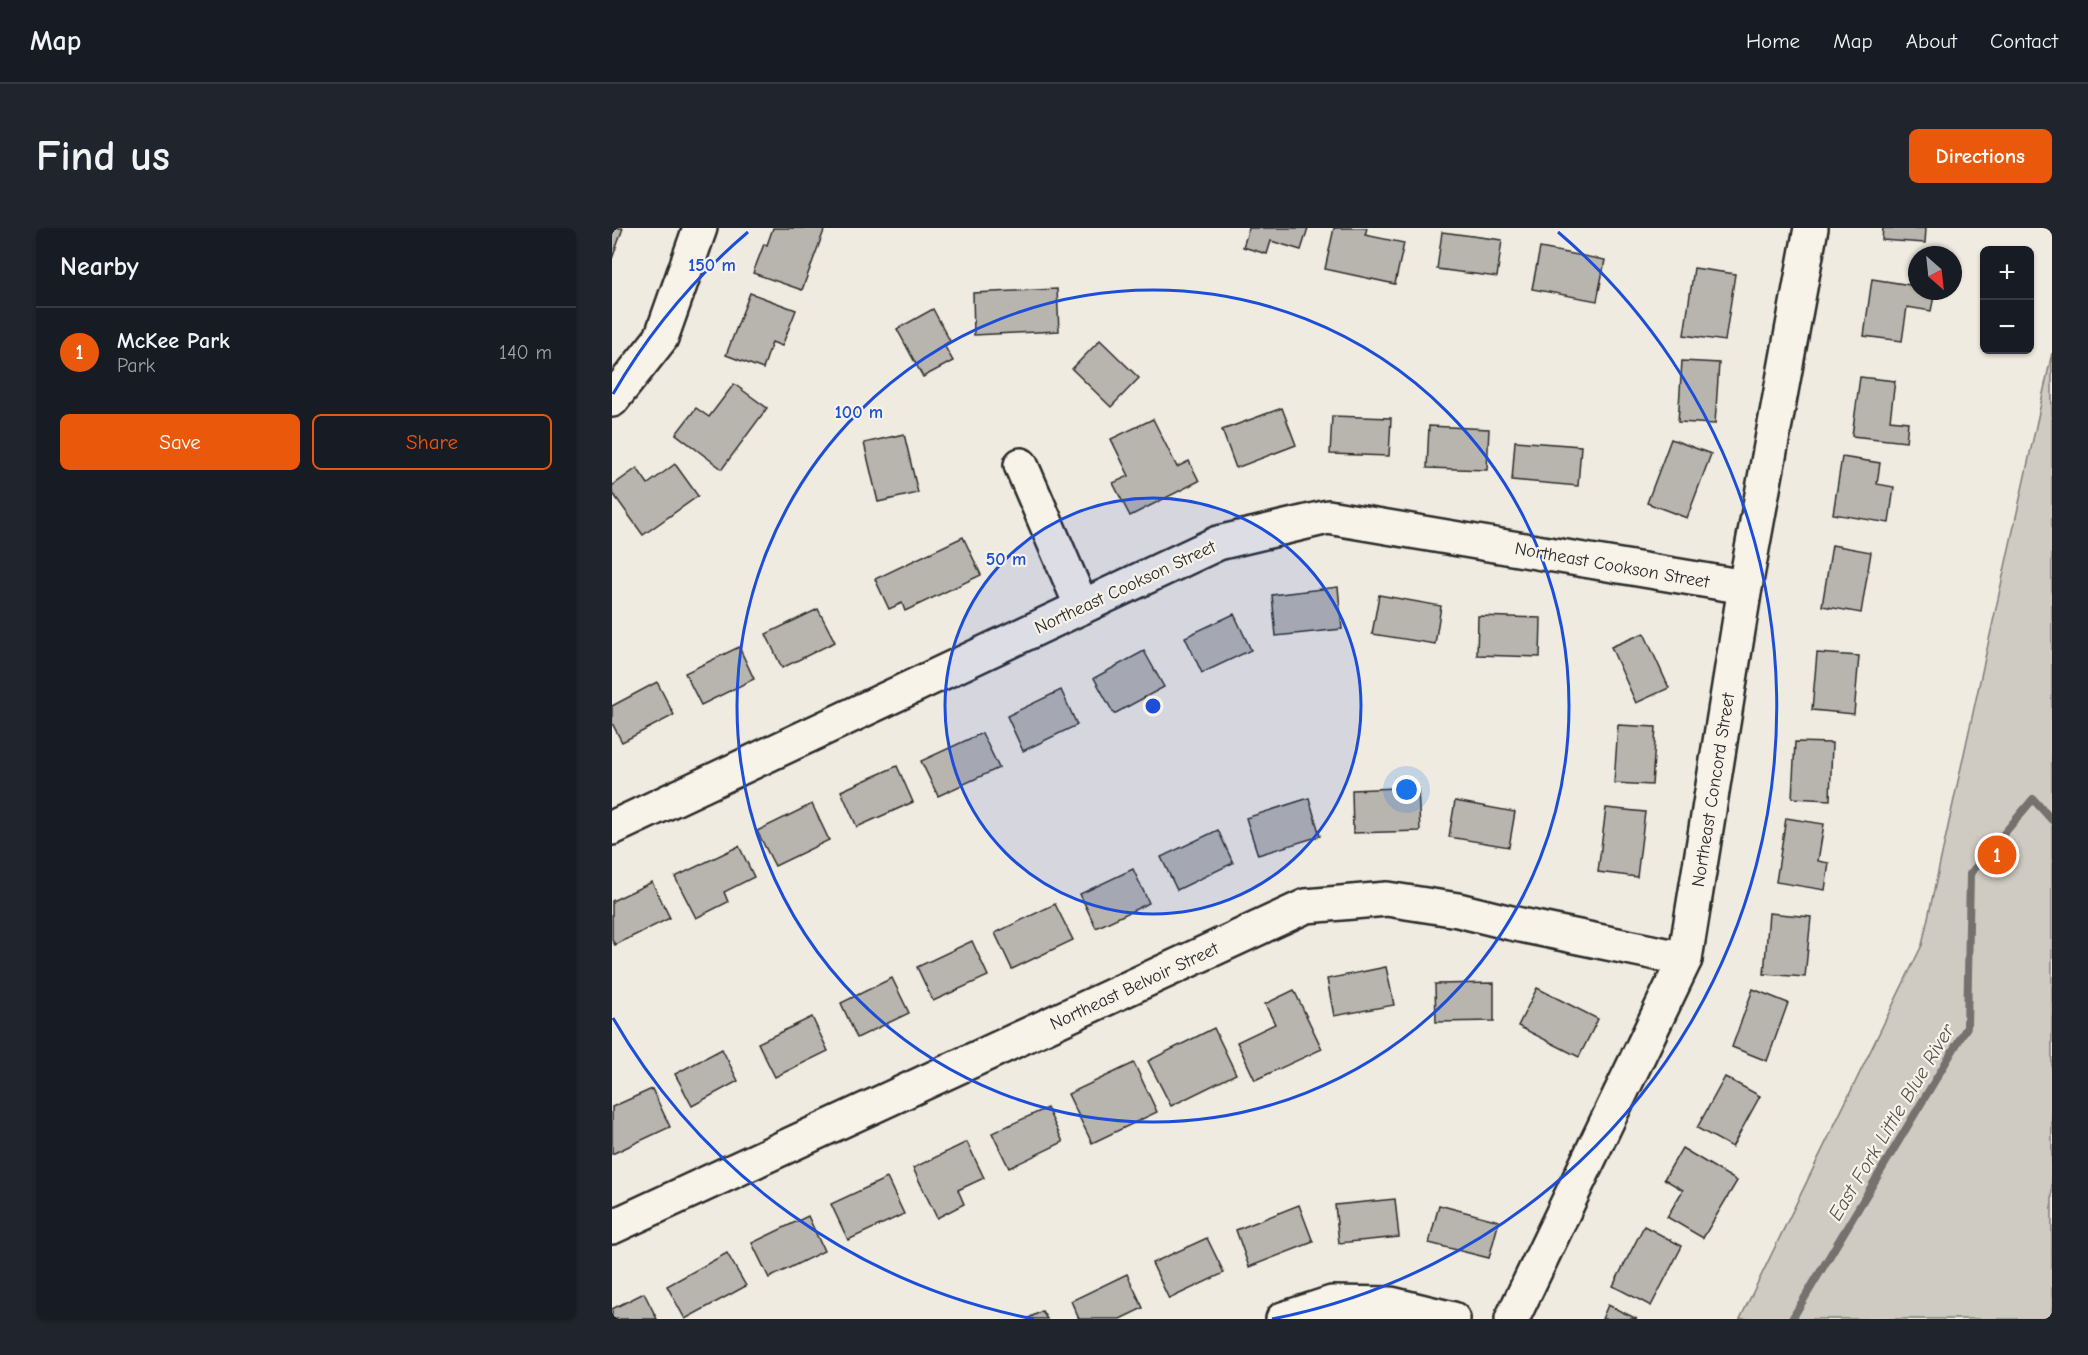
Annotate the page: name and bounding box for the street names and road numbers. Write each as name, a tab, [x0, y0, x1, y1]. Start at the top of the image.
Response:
street label: Northeast Cookson Street	[1031, 536, 1220, 639]
street label: Northeast Cookson Street	[1513, 538, 1712, 593]
street label: Northeast Concord Street	[1688, 691, 1739, 889]
street label: Northeast Belvoir Street	[1047, 938, 1223, 1035]

